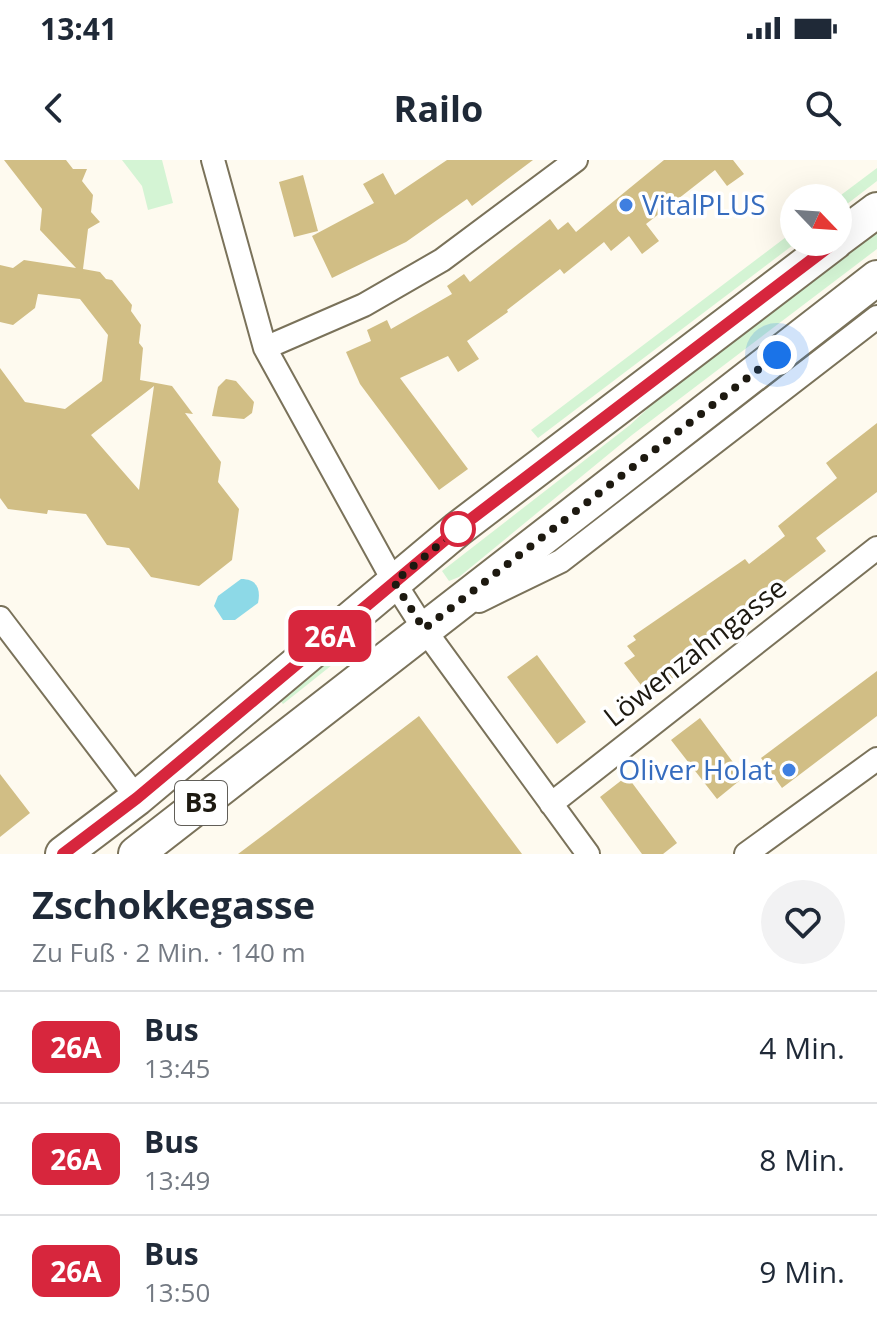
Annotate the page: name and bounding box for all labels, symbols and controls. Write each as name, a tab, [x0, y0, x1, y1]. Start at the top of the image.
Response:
text: 13:41	[40, 8, 117, 49]
text: Railo	[394, 84, 483, 133]
icon: back	[32, 86, 76, 130]
icon: search	[801, 86, 845, 130]
north arrow	[780, 184, 852, 256]
map controls	[780, 184, 852, 256]
place label: VitalPLUS	[642, 185, 766, 223]
marker: VitalPLUS	[617, 196, 635, 214]
your location	[757, 335, 797, 375]
unlabelled marker	[441, 512, 475, 546]
street label: Löwenzahngasse	[595, 568, 794, 735]
line badge: 26A	[284, 610, 376, 662]
text: 26A	[304, 617, 356, 655]
place label: Oliver Holat	[619, 750, 773, 788]
marker: Oliver Holat	[780, 761, 798, 779]
road number: B3	[175, 781, 227, 825]
text: Zschokkegasse	[32, 878, 315, 930]
button: heart	[761, 880, 845, 964]
text: Zu Fuß · 2 Min. · 140 m	[32, 934, 306, 970]
text: Bus	[144, 1009, 199, 1050]
text: 4 Min.	[759, 1027, 845, 1068]
text: 26A	[50, 1028, 102, 1066]
text: 13:45	[144, 1050, 210, 1086]
text: Bus	[144, 1121, 199, 1162]
text: 8 Min.	[759, 1139, 845, 1180]
text: 26A	[50, 1140, 102, 1178]
text: 13:49	[144, 1162, 210, 1198]
text: Bus	[144, 1233, 199, 1274]
text: 9 Min.	[759, 1251, 845, 1292]
text: 26A	[50, 1252, 102, 1290]
text: 13:50	[144, 1274, 210, 1310]

